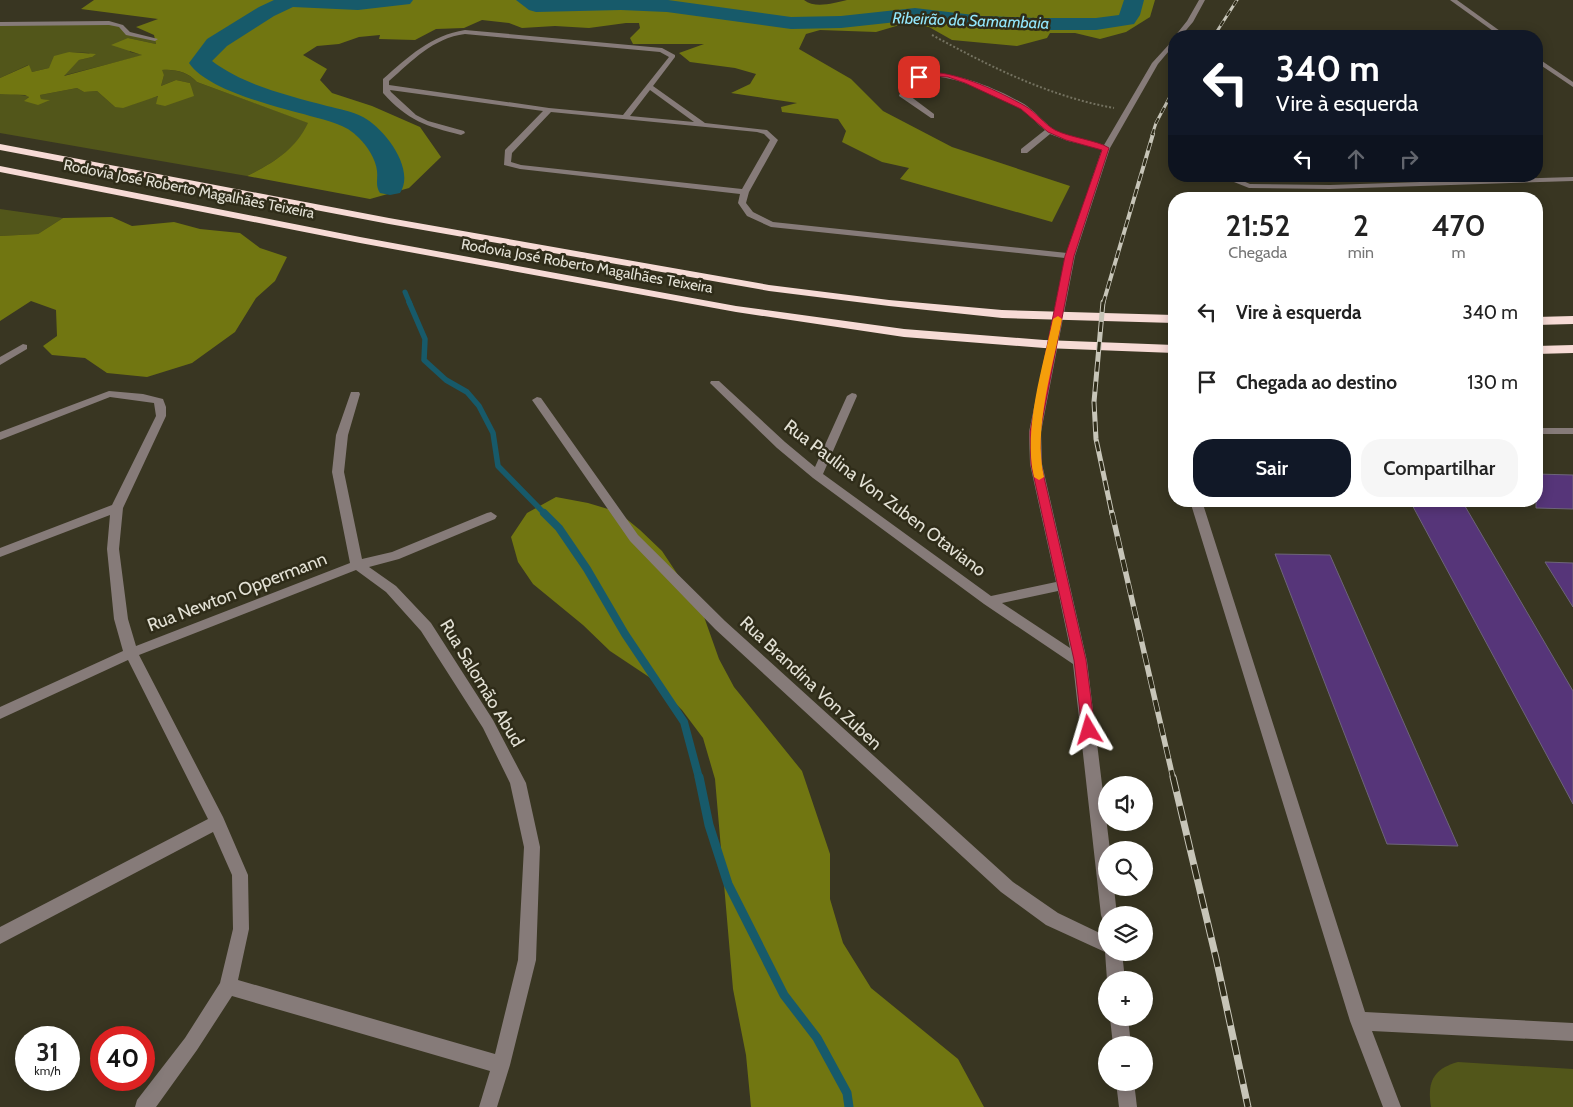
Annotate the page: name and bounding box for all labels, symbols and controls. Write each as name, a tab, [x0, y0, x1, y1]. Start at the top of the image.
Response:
water label: Ribeirão da Samambaia	[892, 8, 1050, 33]
text: 340 m	[1276, 47, 1380, 90]
icon: left	[1193, 50, 1258, 115]
pin	[898, 56, 940, 98]
icon: arrive	[905, 63, 933, 91]
text: Vire à esquerda	[1276, 90, 1418, 117]
icon: left	[1289, 145, 1317, 173]
icon: ahead	[1342, 145, 1370, 173]
icon: right	[1395, 145, 1423, 173]
street label: Rodovia José Roberto Magalhães Teixeira	[62, 156, 317, 222]
text: 21:52	[1225, 207, 1290, 244]
text: 2	[1353, 207, 1369, 244]
text: 470	[1431, 207, 1486, 244]
street label: Rodovia José Roberto Magalhães Teixeira	[460, 235, 715, 297]
text: Chegada	[1228, 243, 1287, 262]
text: min	[1348, 243, 1374, 262]
text: m	[1451, 243, 1466, 262]
icon: left	[1193, 298, 1221, 326]
text: Vire à esquerda	[1236, 301, 1362, 324]
text: 340 m	[1463, 301, 1518, 324]
icon: arrive	[1193, 368, 1221, 396]
text: Chegada ao destino	[1236, 371, 1397, 394]
text: 130 m	[1467, 371, 1518, 394]
street label: Rua Paulina Von Zuben Otaviano	[780, 415, 990, 581]
button: Sair	[1193, 439, 1351, 497]
button: Compartilhar	[1361, 439, 1518, 497]
street label: Rua Newton Oppermann	[144, 548, 330, 636]
street label: Rua Brandina Von Zuben	[735, 611, 887, 755]
street label: Rua Salomão Abud	[435, 615, 529, 751]
position arrow	[1062, 703, 1114, 755]
map controls	[1098, 776, 1153, 1091]
button: sound	[1098, 776, 1153, 831]
button: search	[1098, 841, 1153, 896]
button: layers	[1098, 906, 1153, 961]
button: +	[1098, 971, 1153, 1026]
speed limit sign: 40	[90, 1026, 155, 1091]
button: −	[1098, 1036, 1153, 1091]
text: 31	[36, 1037, 59, 1067]
text: km/h	[34, 1063, 61, 1078]

